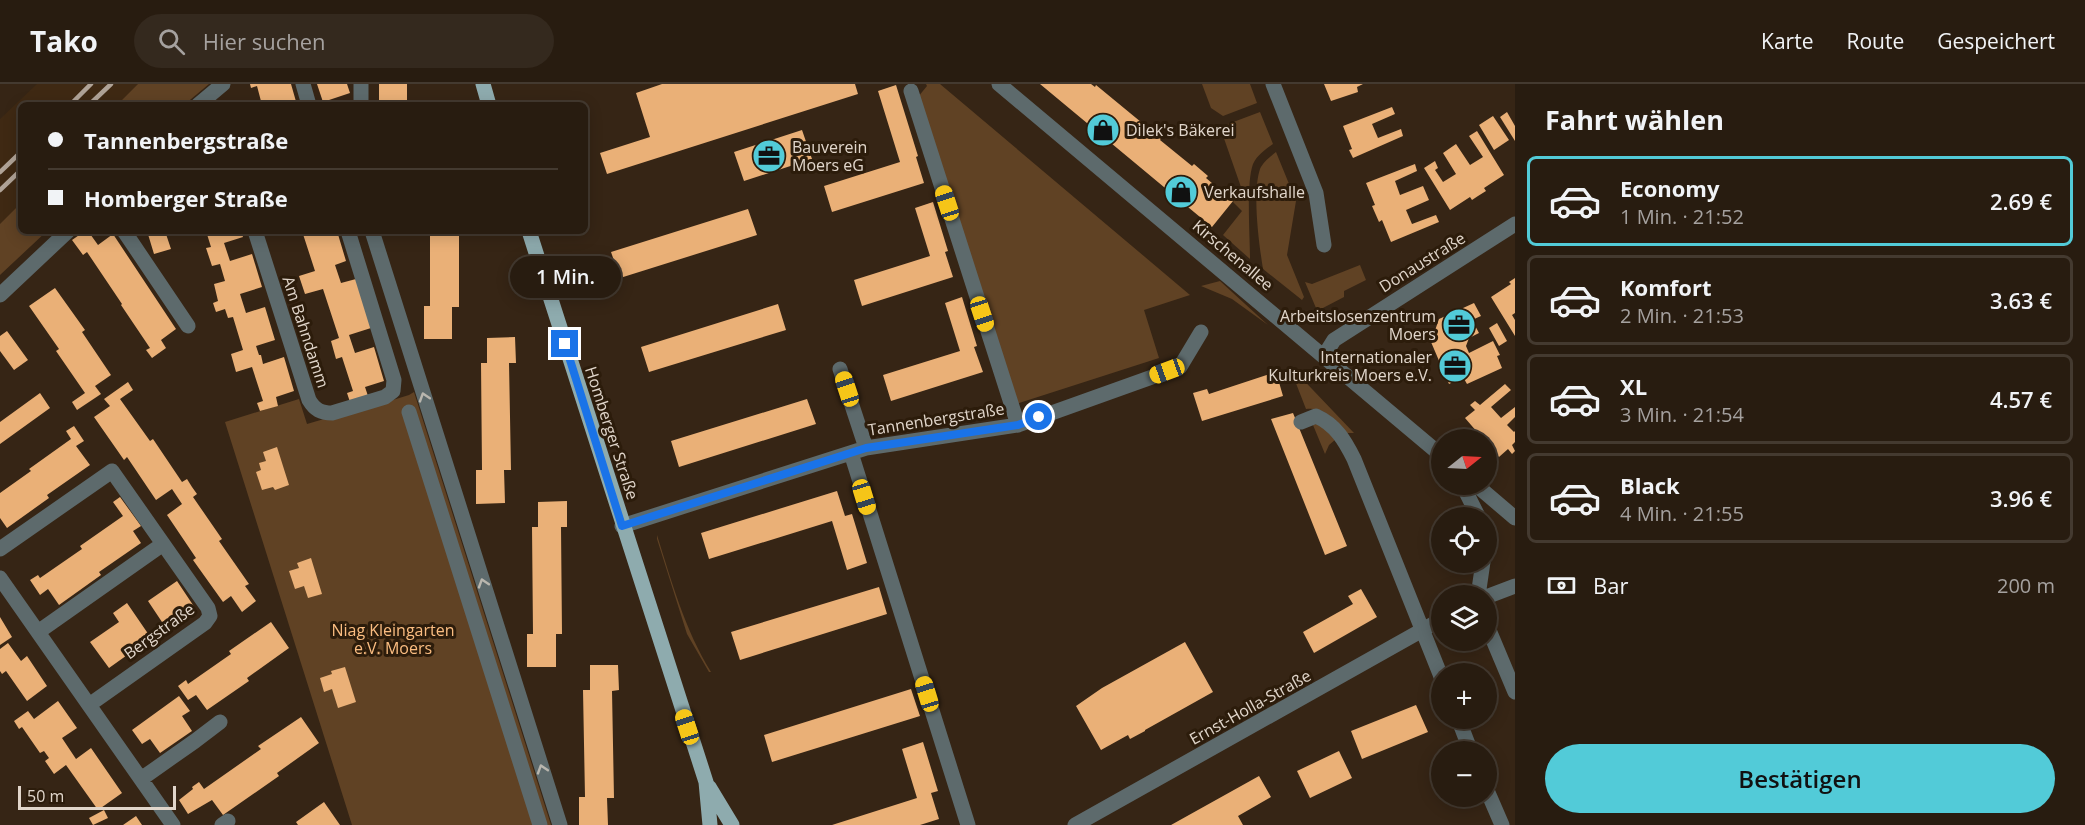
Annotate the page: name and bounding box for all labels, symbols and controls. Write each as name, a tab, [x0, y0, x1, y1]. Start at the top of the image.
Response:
search box	[134, 14, 554, 68]
text: Tako	[30, 22, 98, 60]
icon: search	[155, 25, 188, 58]
text: Hier suchen	[203, 26, 326, 56]
text: Karte	[1761, 27, 1813, 55]
text: Route	[1846, 27, 1904, 55]
text: Gespeichert	[1937, 27, 2055, 55]
text: Fahrt wählen	[1545, 101, 1724, 138]
shop icon: Dilek's Bäkerei	[1085, 112, 1121, 148]
place label: Dilek's Bäkerei	[1126, 119, 1235, 141]
text: Tannenbergstraße	[84, 125, 288, 155]
place label: Bauverein Moers eG	[792, 136, 867, 176]
office icon: Bauverein Moers eG	[751, 138, 787, 174]
text: Economy	[1620, 173, 1719, 203]
shop icon: Verkaufshalle	[1163, 174, 1199, 210]
icon: car	[1548, 174, 1602, 228]
place label: Verkaufshalle	[1204, 181, 1305, 203]
text: Homberger Straße	[84, 183, 288, 213]
car	[933, 183, 961, 223]
text: 2.69 €	[1990, 186, 2052, 216]
text: 1 Min. · 21:52	[1620, 203, 1744, 230]
street label: Kirschenallee	[1188, 215, 1278, 295]
street label: Donaustraße	[1375, 227, 1469, 297]
callout: 1 Min.	[510, 257, 620, 299]
text: 1 Min.	[536, 263, 595, 290]
text: Komfort	[1620, 272, 1712, 302]
street label: Am Bahndamm	[278, 273, 334, 391]
icon: car	[1548, 273, 1602, 327]
text: 3.63 €	[1990, 285, 2052, 315]
car	[968, 294, 996, 334]
text: 2 Min. · 21:53	[1620, 302, 1744, 329]
place label: Arbeitslosenzentrum Moers	[1280, 305, 1436, 345]
office icon: Arbeitslosenzentrum Moers	[1441, 307, 1477, 343]
route end	[551, 330, 578, 357]
place label: Internationaler Kulturkreis Moers e.V.	[1268, 346, 1432, 386]
office icon: Internationaler Kulturkreis Moers e.V.	[1437, 348, 1473, 384]
car	[1147, 356, 1187, 386]
street label: Homberger Straße	[580, 364, 644, 502]
car	[833, 369, 861, 409]
text: XL	[1620, 371, 1647, 401]
icon: car	[1548, 372, 1602, 426]
text: 4.57 €	[1990, 384, 2052, 414]
one-way arrow	[419, 392, 431, 403]
street label: Tannenbergstraße	[866, 397, 1006, 441]
text: 3 Min. · 21:54	[1620, 401, 1744, 428]
route start	[1025, 403, 1052, 430]
north arrow	[1431, 429, 1497, 495]
map controls	[1431, 429, 1497, 807]
text: Black	[1620, 470, 1680, 500]
icon: car	[1548, 471, 1602, 525]
car	[850, 477, 878, 517]
text: 3.96 €	[1990, 483, 2052, 513]
text: 4 Min. · 21:55	[1620, 500, 1744, 527]
button: locate	[1431, 507, 1497, 573]
icon: cash	[1545, 569, 1578, 602]
text: Bar	[1593, 570, 1628, 600]
text: 200 m	[1997, 572, 2055, 599]
one-way arrow	[478, 578, 490, 589]
button: layers	[1431, 585, 1497, 651]
street label: Bergstraße	[119, 598, 199, 664]
park label: Niag Kleingarten e.V. Moers	[331, 619, 455, 659]
button: +	[1431, 663, 1497, 729]
street label: Ernst-Holla-Straße	[1185, 664, 1315, 750]
car	[913, 674, 941, 714]
car	[673, 707, 701, 747]
button: −	[1431, 741, 1497, 807]
button: Bestätigen	[1545, 744, 2055, 813]
one-way arrow	[537, 764, 549, 775]
scale bar	[18, 783, 176, 810]
text: 50 m	[27, 785, 64, 807]

